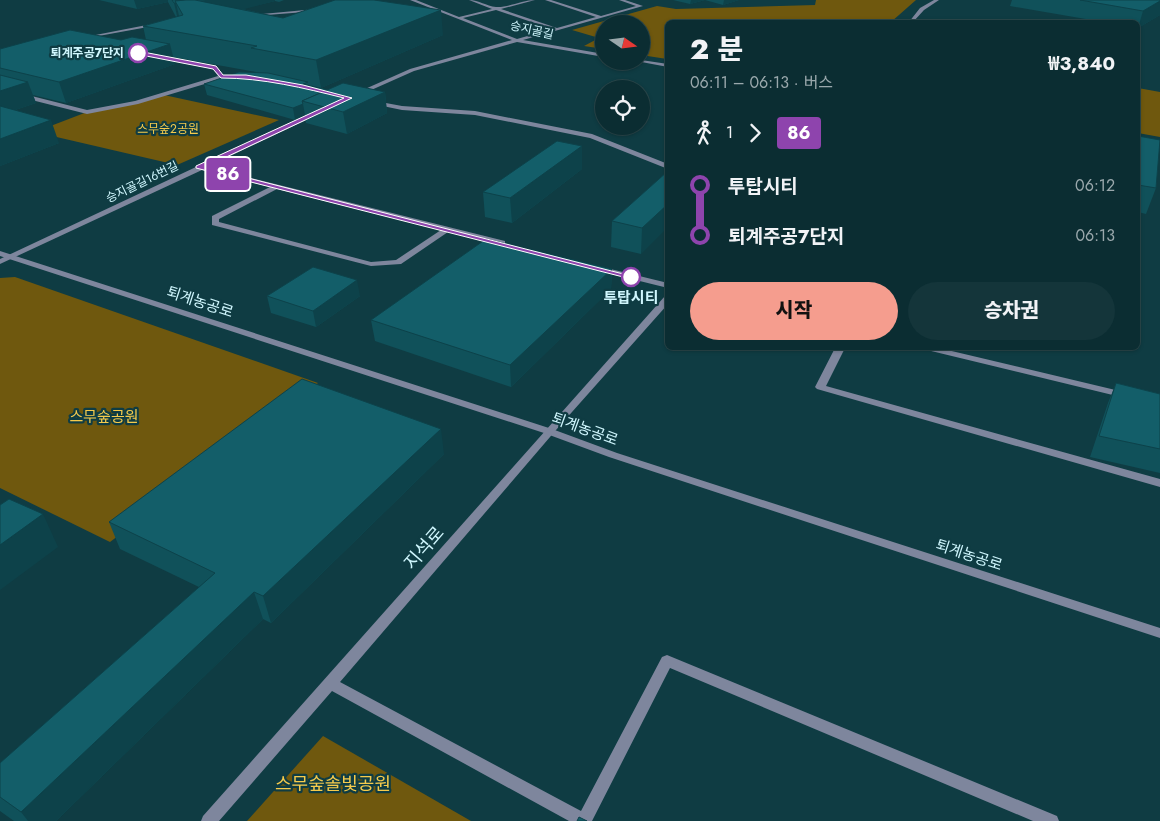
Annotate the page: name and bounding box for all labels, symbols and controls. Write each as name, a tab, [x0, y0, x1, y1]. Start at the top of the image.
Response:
north arrow	[595, 15, 650, 70]
map controls	[595, 15, 650, 135]
street label: 승지골길	[508, 16, 556, 44]
text: 2 분	[690, 29, 743, 70]
marker: 퇴계주공7단지	[128, 43, 148, 63]
place label: 퇴계주공7단지	[51, 44, 124, 62]
text: ₩3,840	[1048, 50, 1115, 77]
text: 06:11 – 06:13 · 버스	[690, 71, 833, 94]
button: locate	[595, 80, 650, 135]
icon: walk	[690, 119, 718, 147]
icon: forward	[741, 119, 769, 147]
park label: 스무숲2공원	[137, 120, 199, 138]
text: 86	[787, 120, 811, 146]
text: 1	[726, 121, 733, 144]
street label: 승지골길16번길	[103, 157, 181, 207]
line badge: 86	[206, 158, 250, 190]
text: 86	[216, 161, 240, 187]
text: 투탑시티	[728, 173, 798, 200]
text: 06:12	[1075, 174, 1115, 197]
text: 퇴계주공7단지	[728, 223, 844, 250]
text: 06:13	[1075, 224, 1115, 247]
marker: 투탑시티	[621, 267, 641, 287]
street label: 퇴계농공로	[164, 281, 236, 323]
button: 시작	[690, 282, 898, 340]
button: 승차권	[908, 282, 1115, 340]
place label: 투탑시티	[603, 287, 659, 309]
park label: 스무숲공원	[69, 406, 139, 428]
street label: 퇴계농공로	[549, 407, 621, 451]
street label: 지석로	[398, 521, 450, 575]
street label: 퇴계농공로	[933, 534, 1005, 576]
park label: 스무숲솔빛공원	[275, 771, 391, 797]

